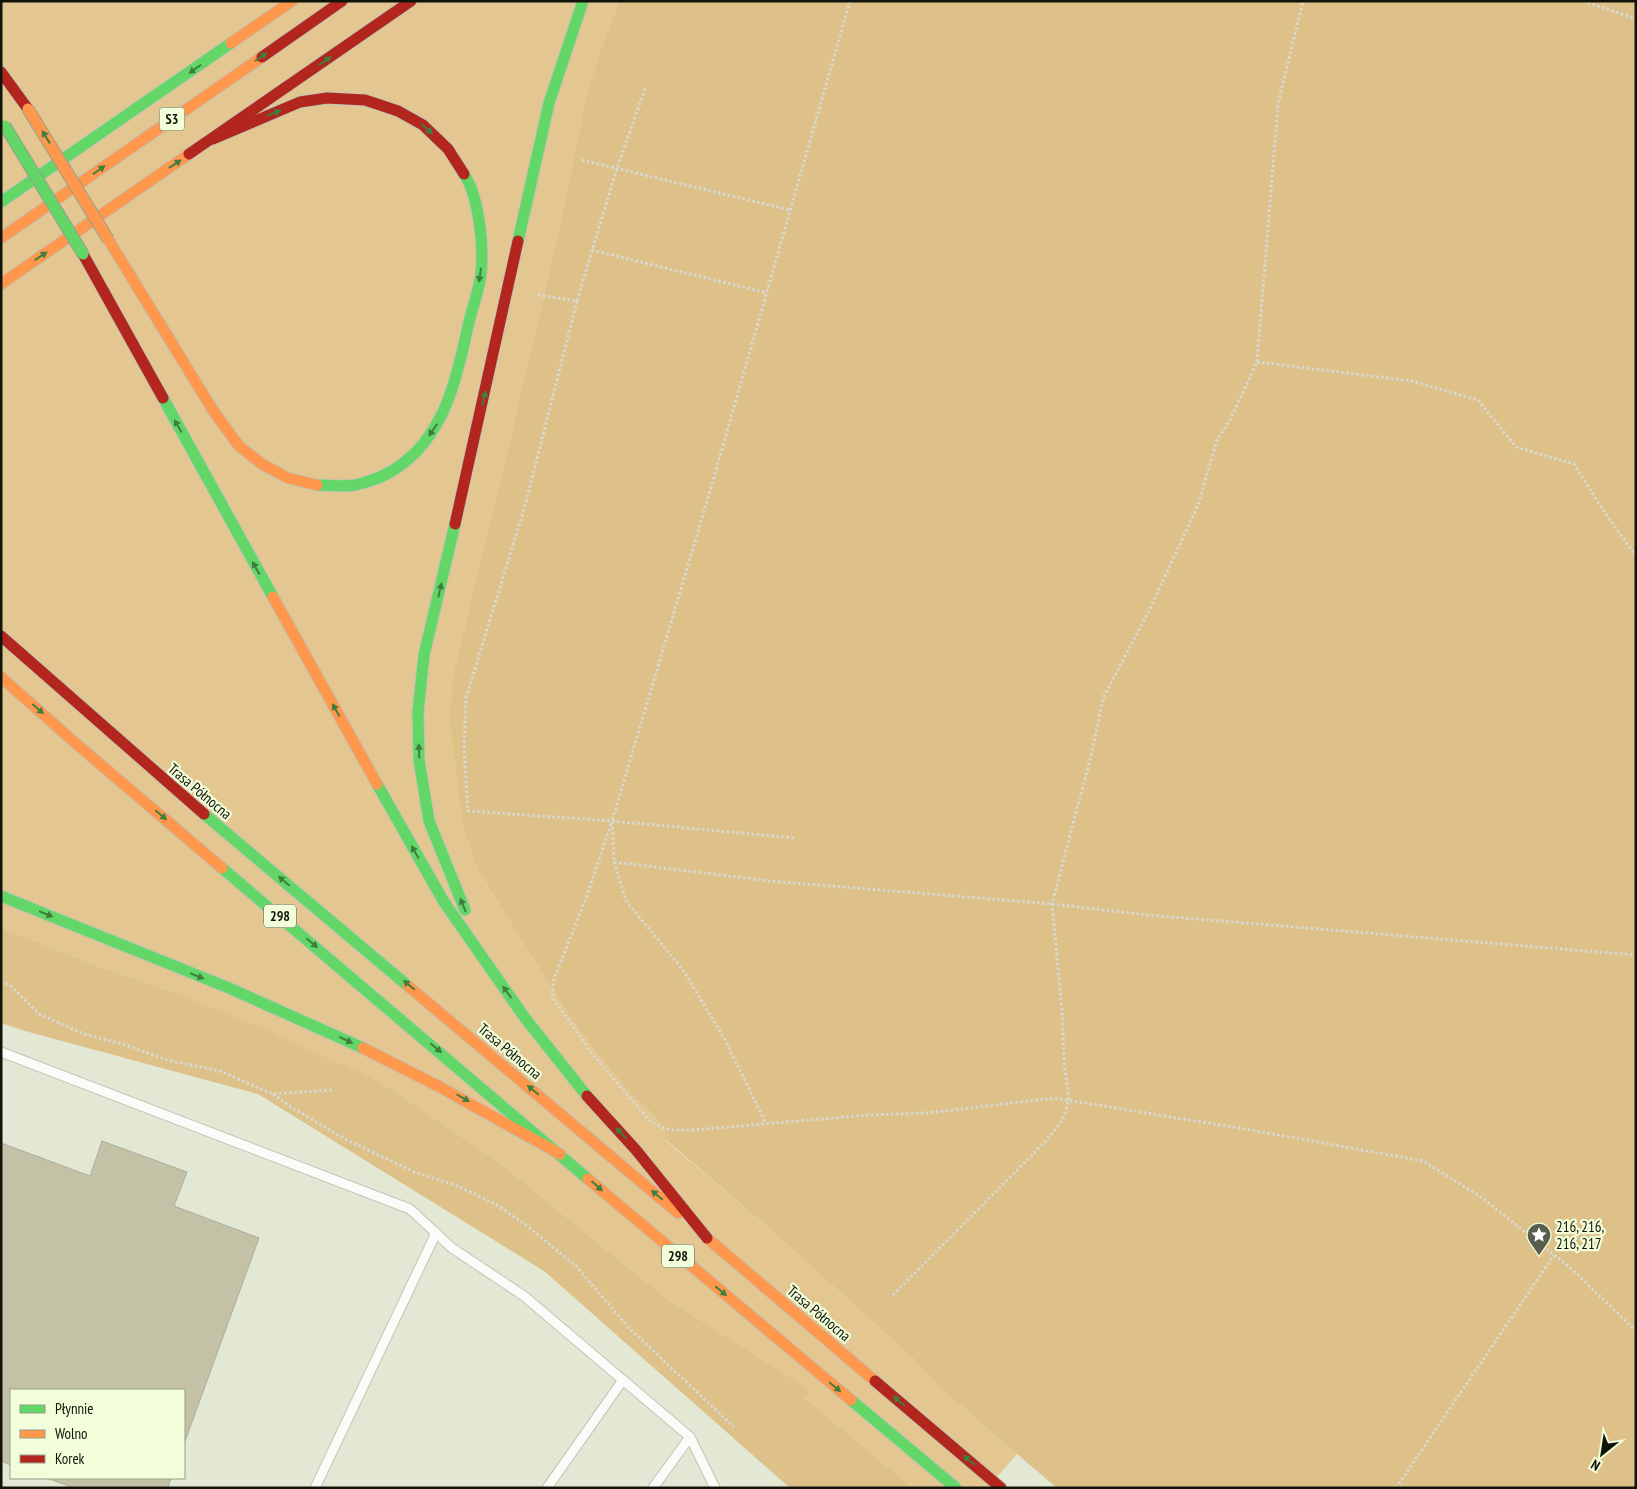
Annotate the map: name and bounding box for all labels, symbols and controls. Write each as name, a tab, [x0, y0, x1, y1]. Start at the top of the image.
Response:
one-way arrow	[254, 52, 268, 62]
one-way arrow	[318, 56, 332, 66]
one-way arrow	[188, 64, 201, 74]
road number: S3	[160, 108, 184, 130]
one-way arrow	[267, 109, 281, 117]
one-way arrow	[420, 124, 433, 135]
one-way arrow	[41, 131, 51, 144]
one-way arrow	[169, 159, 182, 169]
one-way arrow	[92, 165, 106, 175]
one-way arrow	[35, 251, 48, 261]
one-way arrow	[475, 267, 483, 283]
one-way arrow	[480, 390, 488, 405]
one-way arrow	[174, 419, 182, 434]
one-way arrow	[428, 423, 438, 436]
one-way arrow	[252, 562, 261, 575]
one-way arrow	[436, 583, 444, 598]
one-way arrow	[31, 703, 43, 715]
one-way arrow	[331, 704, 340, 717]
one-way arrow	[414, 742, 422, 758]
street label: Trasa Północna	[164, 759, 236, 823]
one-way arrow	[155, 809, 167, 820]
one-way arrow	[411, 845, 420, 858]
one-way arrow	[278, 875, 291, 886]
one-way arrow	[459, 898, 467, 913]
road number: 298	[264, 904, 296, 928]
one-way arrow	[39, 911, 53, 919]
one-way arrow	[305, 937, 318, 948]
one-way arrow	[190, 972, 205, 980]
one-way arrow	[402, 980, 415, 991]
one-way arrow	[502, 986, 512, 999]
street label: Trasa Północna	[474, 1019, 546, 1083]
one-way arrow	[339, 1036, 353, 1044]
one-way arrow	[429, 1042, 441, 1054]
one-way arrow	[526, 1085, 539, 1096]
one-way arrow	[456, 1094, 470, 1103]
one-way arrow	[615, 1127, 626, 1139]
one-way arrow	[590, 1181, 603, 1192]
one-way arrow	[650, 1190, 663, 1201]
place label: 216, 216, 216, 217	[1556, 1217, 1604, 1253]
place icon: 216, 216, 216, 217	[1526, 1222, 1552, 1256]
road number: 298	[662, 1244, 694, 1268]
street label: Trasa Północna	[783, 1281, 855, 1345]
one-way arrow	[715, 1285, 727, 1296]
one-way arrow	[829, 1381, 842, 1392]
legend	[10, 1389, 185, 1479]
one-way arrow	[893, 1396, 906, 1407]
text: Płynnie	[55, 1399, 94, 1418]
text: Wolno	[55, 1424, 88, 1443]
north arrow	[1577, 1429, 1627, 1479]
text: Korek	[55, 1449, 85, 1468]
one-way arrow	[962, 1455, 975, 1466]
text: N	[1588, 1456, 1603, 1475]

